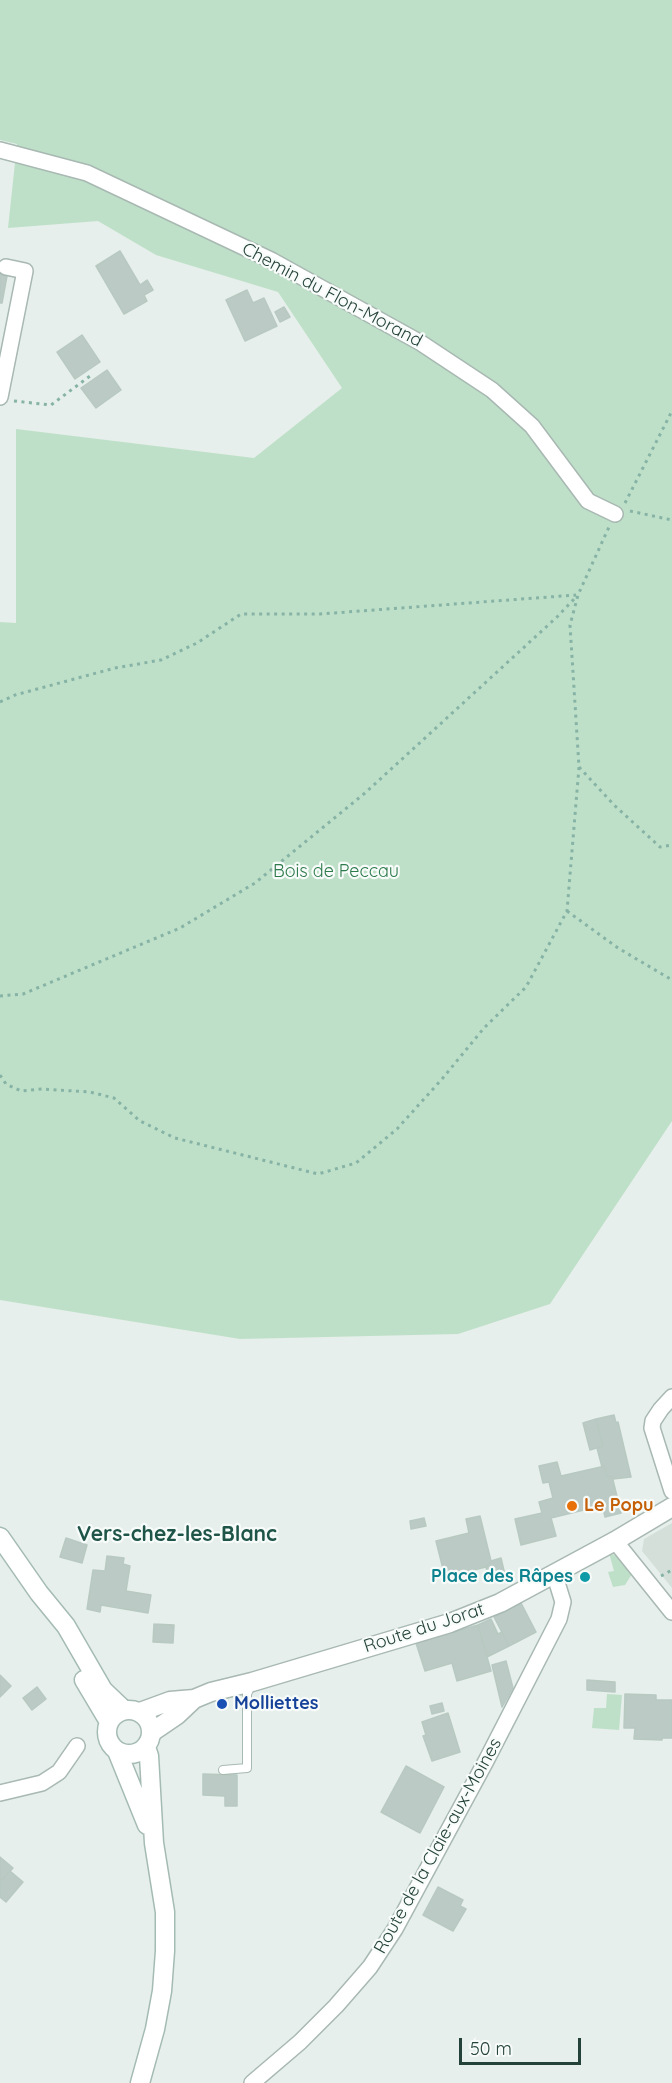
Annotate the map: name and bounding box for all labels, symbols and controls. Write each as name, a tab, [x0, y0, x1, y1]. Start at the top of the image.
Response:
street label: Chemin du Flon-Morand	[238, 238, 426, 352]
park label: Bois de Peccau	[273, 861, 399, 883]
place label: Le Popu	[584, 1495, 654, 1517]
marker: Le Popu	[565, 1499, 579, 1513]
district label: Vers-chez-les-Blanc	[77, 1522, 277, 1548]
place label: Place des Râpes	[431, 1566, 573, 1588]
marker: Place des Râpes	[578, 1570, 592, 1584]
street label: Route du Jorat	[361, 1598, 487, 1658]
place label: Molliettes	[234, 1693, 318, 1715]
marker: Molliettes	[215, 1697, 229, 1711]
street label: Route de la Claie-aux-Moines	[370, 1734, 506, 1958]
scale bar	[462, 2026, 584, 2064]
text: 50 m	[470, 2037, 512, 2060]

